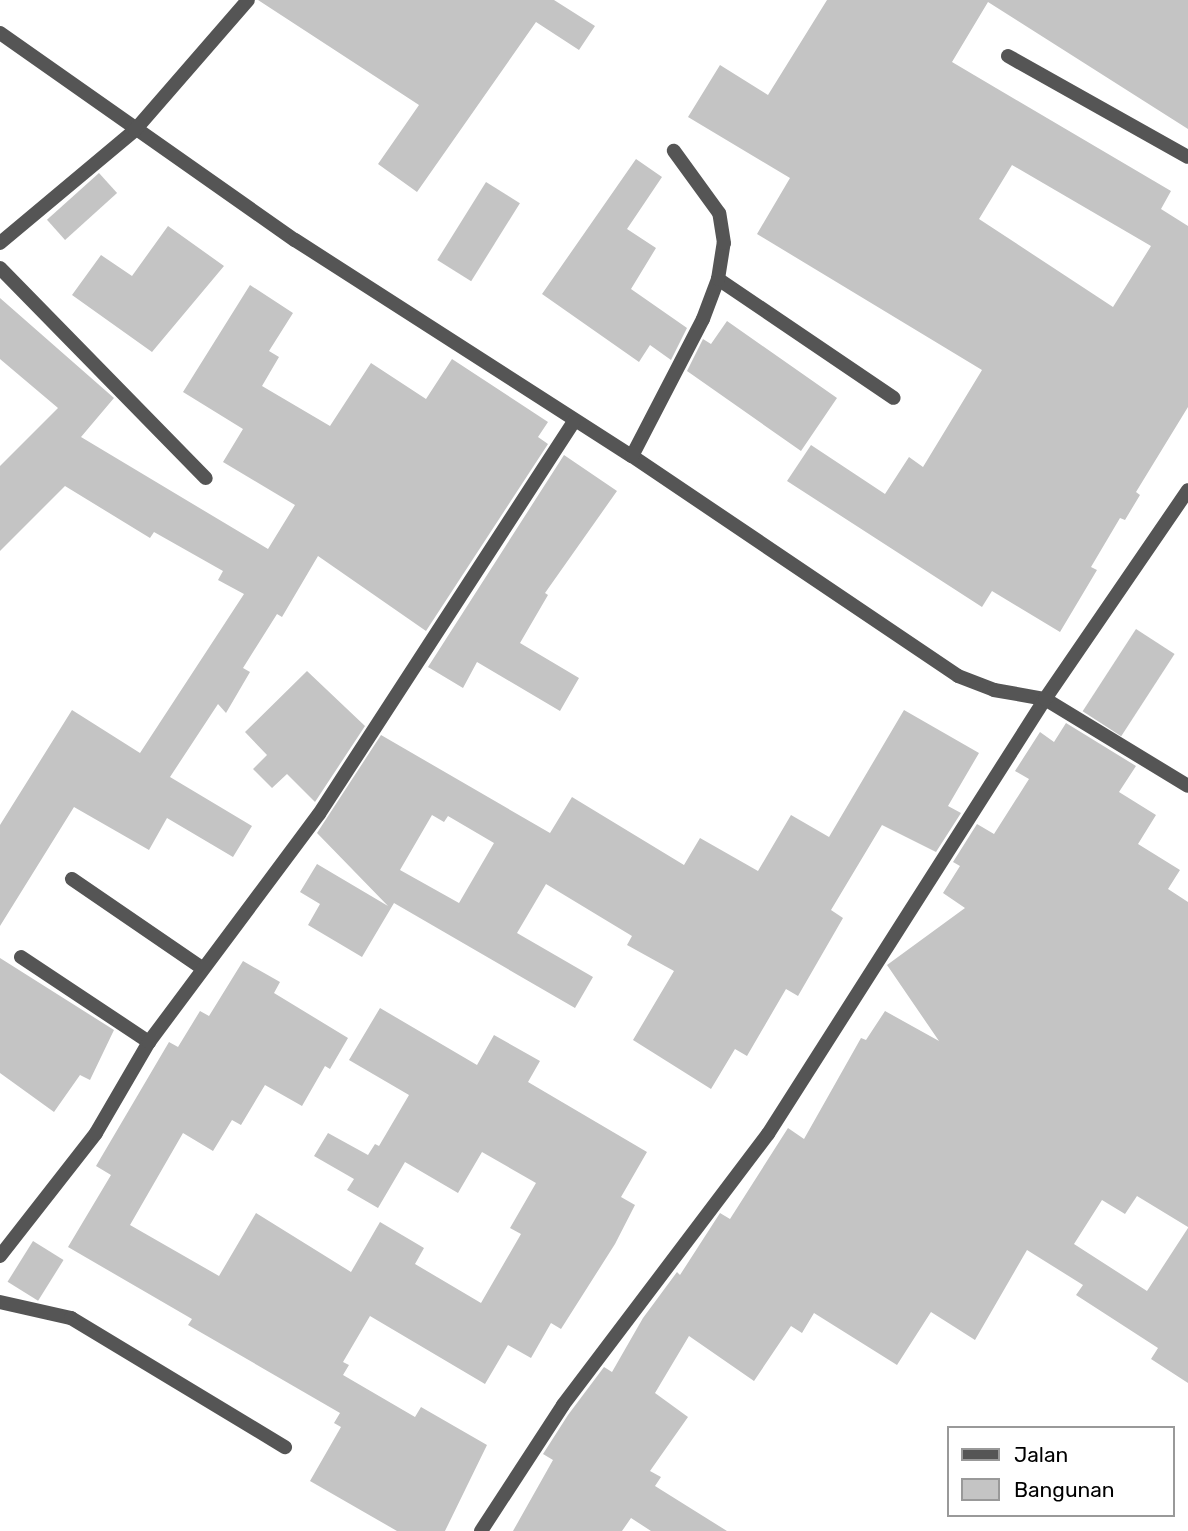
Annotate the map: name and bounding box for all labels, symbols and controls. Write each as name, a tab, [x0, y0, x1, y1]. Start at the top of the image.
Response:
legend	[946, 1426, 1174, 1517]
text: Jalan	[1014, 1442, 1068, 1467]
text: Bangunan	[1014, 1477, 1115, 1502]

